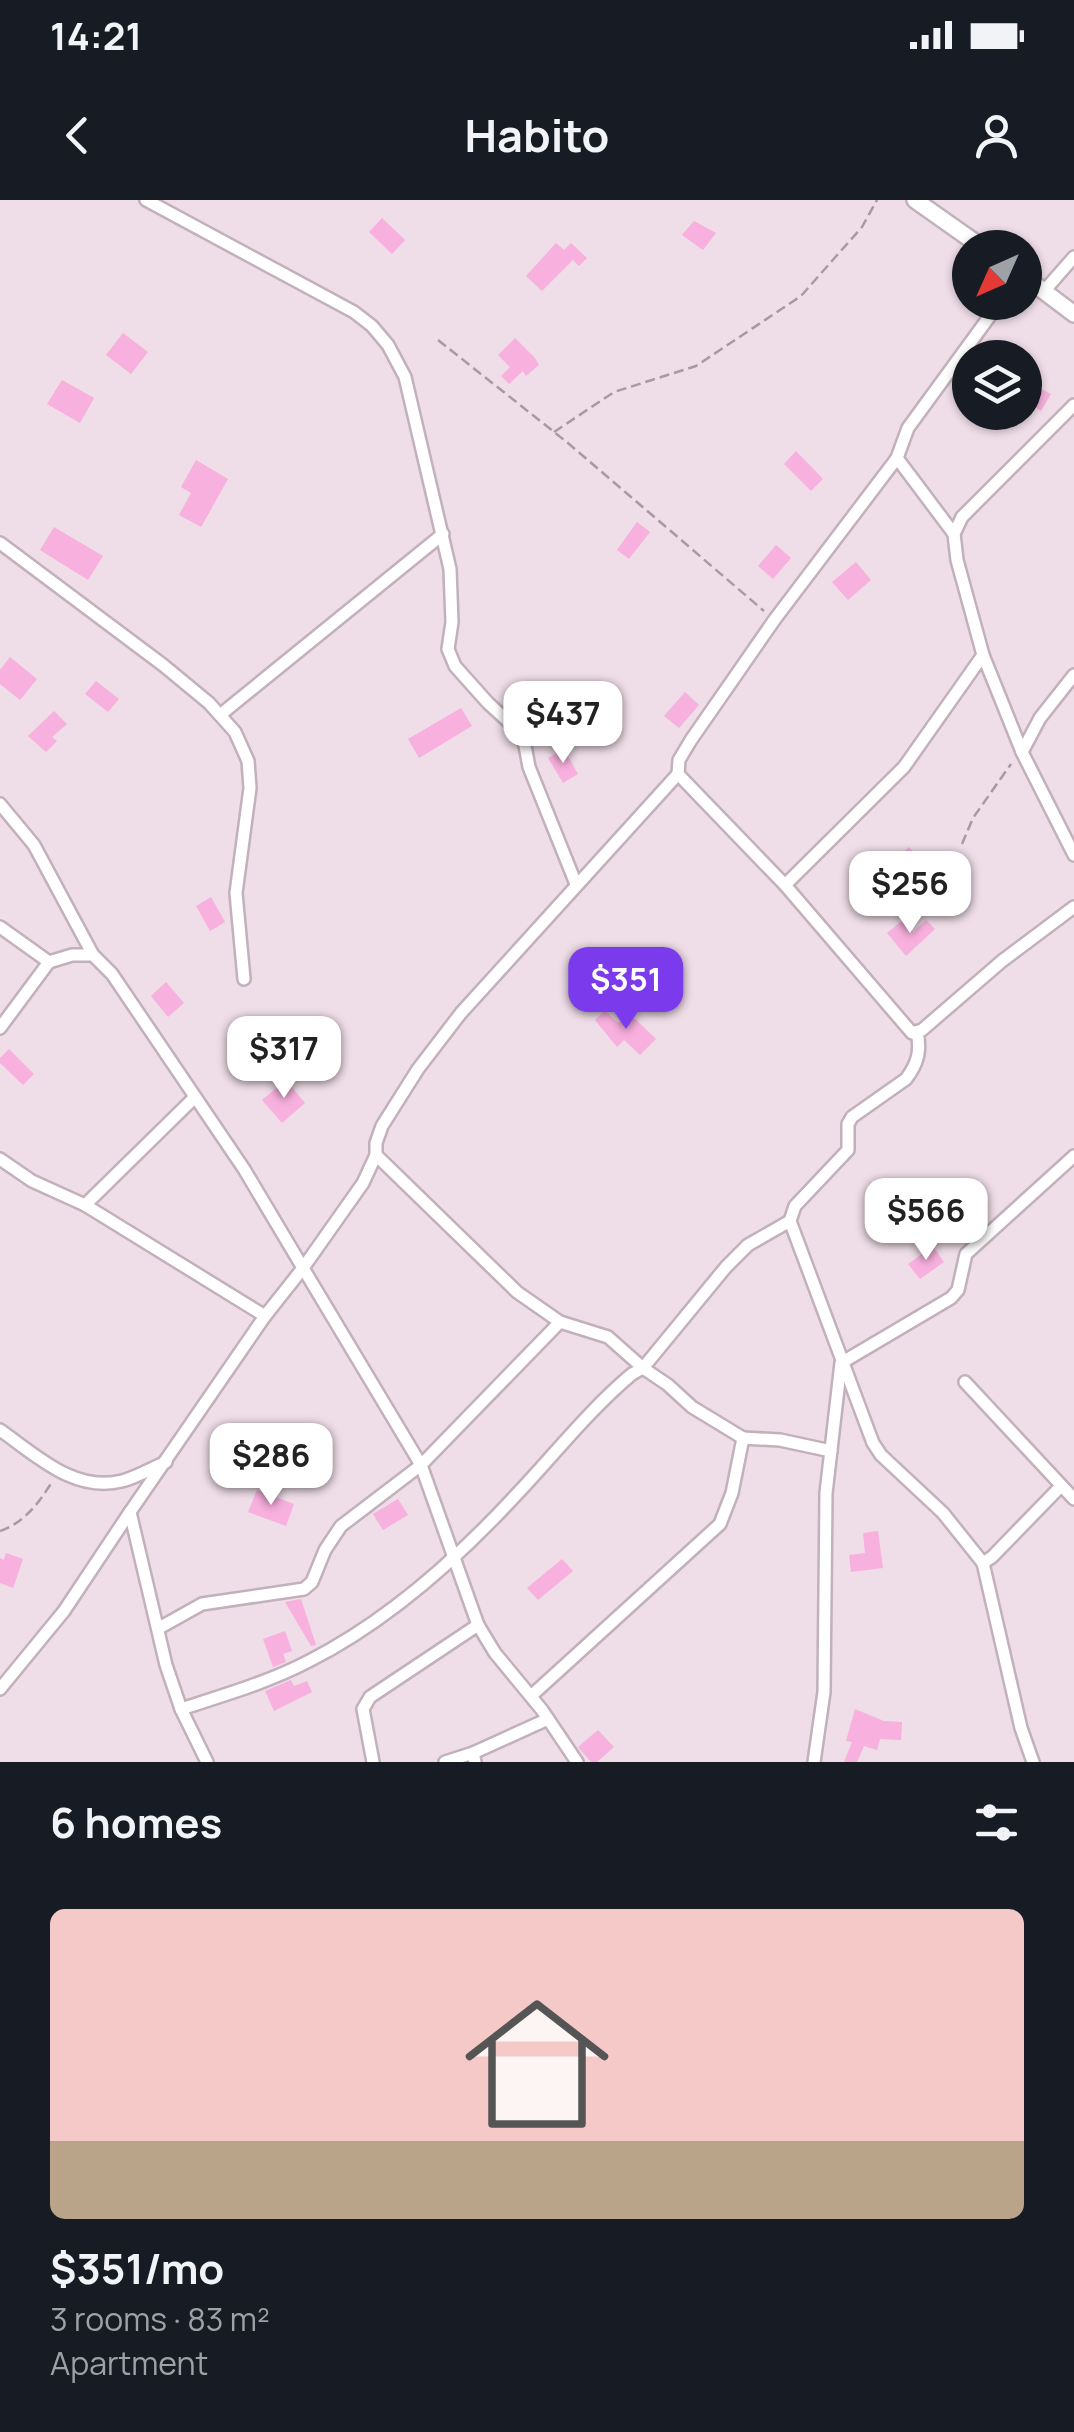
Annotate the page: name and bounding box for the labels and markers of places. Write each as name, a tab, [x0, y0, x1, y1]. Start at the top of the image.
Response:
pin: $437	[504, 681, 622, 766]
pin: $256	[851, 851, 969, 936]
pin: $351	[567, 947, 685, 1032]
pin: $317	[225, 1016, 343, 1101]
pin: $566	[867, 1178, 985, 1263]
pin: $286	[212, 1423, 330, 1508]

